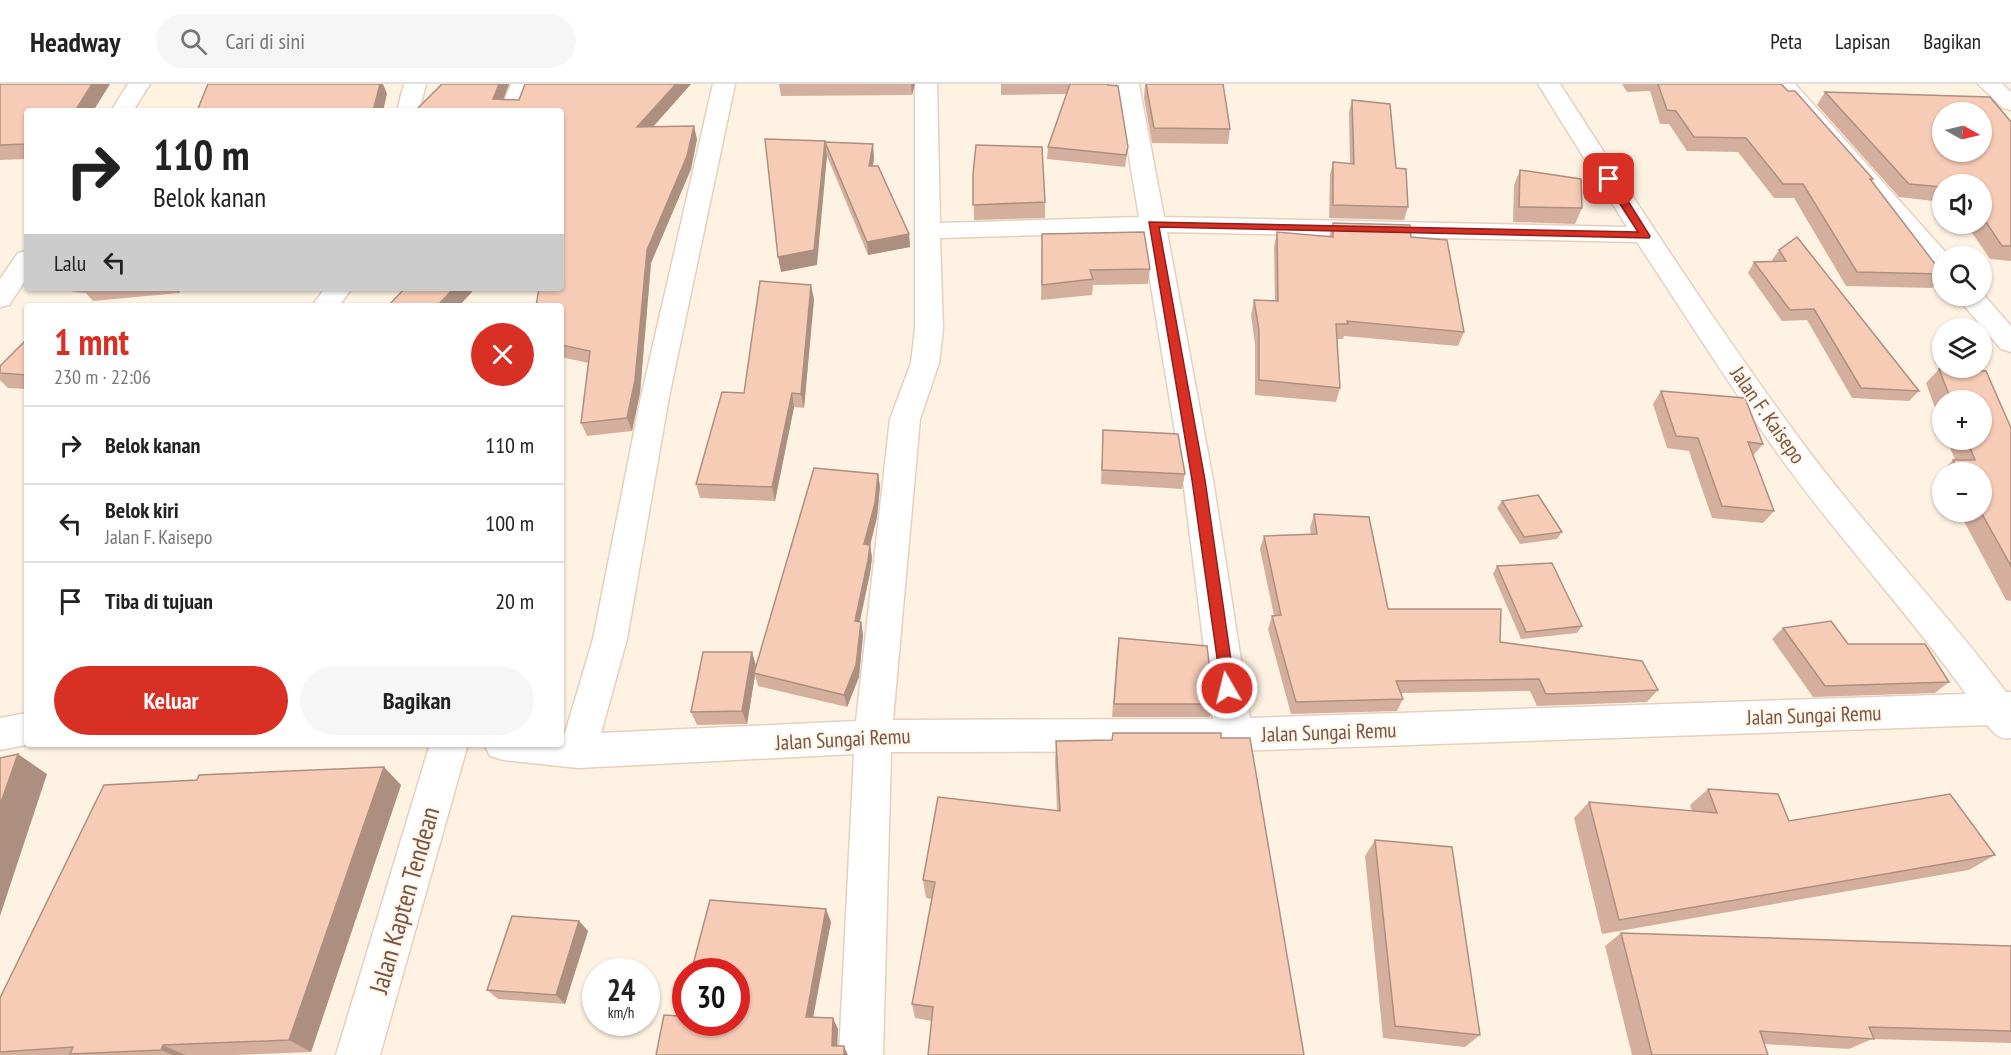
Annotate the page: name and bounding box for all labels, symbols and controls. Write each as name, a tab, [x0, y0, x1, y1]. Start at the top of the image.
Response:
search box	[156, 14, 576, 68]
text: Headway	[30, 23, 120, 60]
icon: search	[177, 25, 210, 58]
text: Cari di sini	[225, 27, 305, 55]
text: Peta	[1770, 28, 1802, 55]
text: Lapisan	[1835, 28, 1890, 55]
text: Bagikan	[1923, 28, 1981, 55]
north arrow	[1932, 102, 1992, 162]
map controls	[1932, 102, 1992, 522]
text: 110 m	[153, 127, 250, 182]
icon: right	[54, 132, 132, 210]
pin	[1583, 153, 1634, 204]
icon: arrive	[1592, 162, 1625, 195]
button: sound	[1932, 174, 1992, 234]
text: Belok kanan	[153, 180, 266, 214]
icon: left	[98, 246, 131, 279]
button: search	[1932, 246, 1992, 306]
text: Lalu	[54, 249, 86, 277]
text: 1 mnt	[54, 318, 129, 365]
button: layers	[1932, 318, 1992, 378]
button: close	[471, 323, 534, 386]
street label: Jalan F. Kaisepo	[1724, 360, 1811, 469]
text: 230 m · 22:06	[54, 364, 151, 390]
button: +	[1932, 390, 1992, 450]
icon: right	[54, 429, 87, 462]
text: Belok kanan	[105, 431, 200, 459]
text: 110 m	[485, 431, 534, 459]
button: −	[1932, 462, 1992, 522]
text: Belok kiri	[105, 496, 179, 524]
icon: left	[54, 507, 87, 540]
text: 100 m	[485, 509, 534, 537]
text: Jalan F. Kaisepo	[105, 524, 212, 550]
icon: arrive	[54, 585, 87, 618]
text: Tiba di tujuan	[105, 587, 213, 615]
text: 20 m	[495, 587, 534, 615]
position arrow	[1195, 656, 1259, 720]
button: Keluar	[54, 666, 288, 735]
button: Bagikan	[300, 666, 534, 735]
street label: Jalan Sungai Remu	[1745, 699, 1882, 731]
street label: Jalan Sungai Remu	[1260, 716, 1397, 748]
street label: Jalan Sungai Remu	[774, 722, 911, 756]
street label: Jalan Kapten Tendean	[361, 803, 446, 998]
speed limit sign: 30	[672, 958, 750, 1036]
text: 24	[607, 970, 635, 1009]
text: km/h	[608, 1003, 634, 1022]

